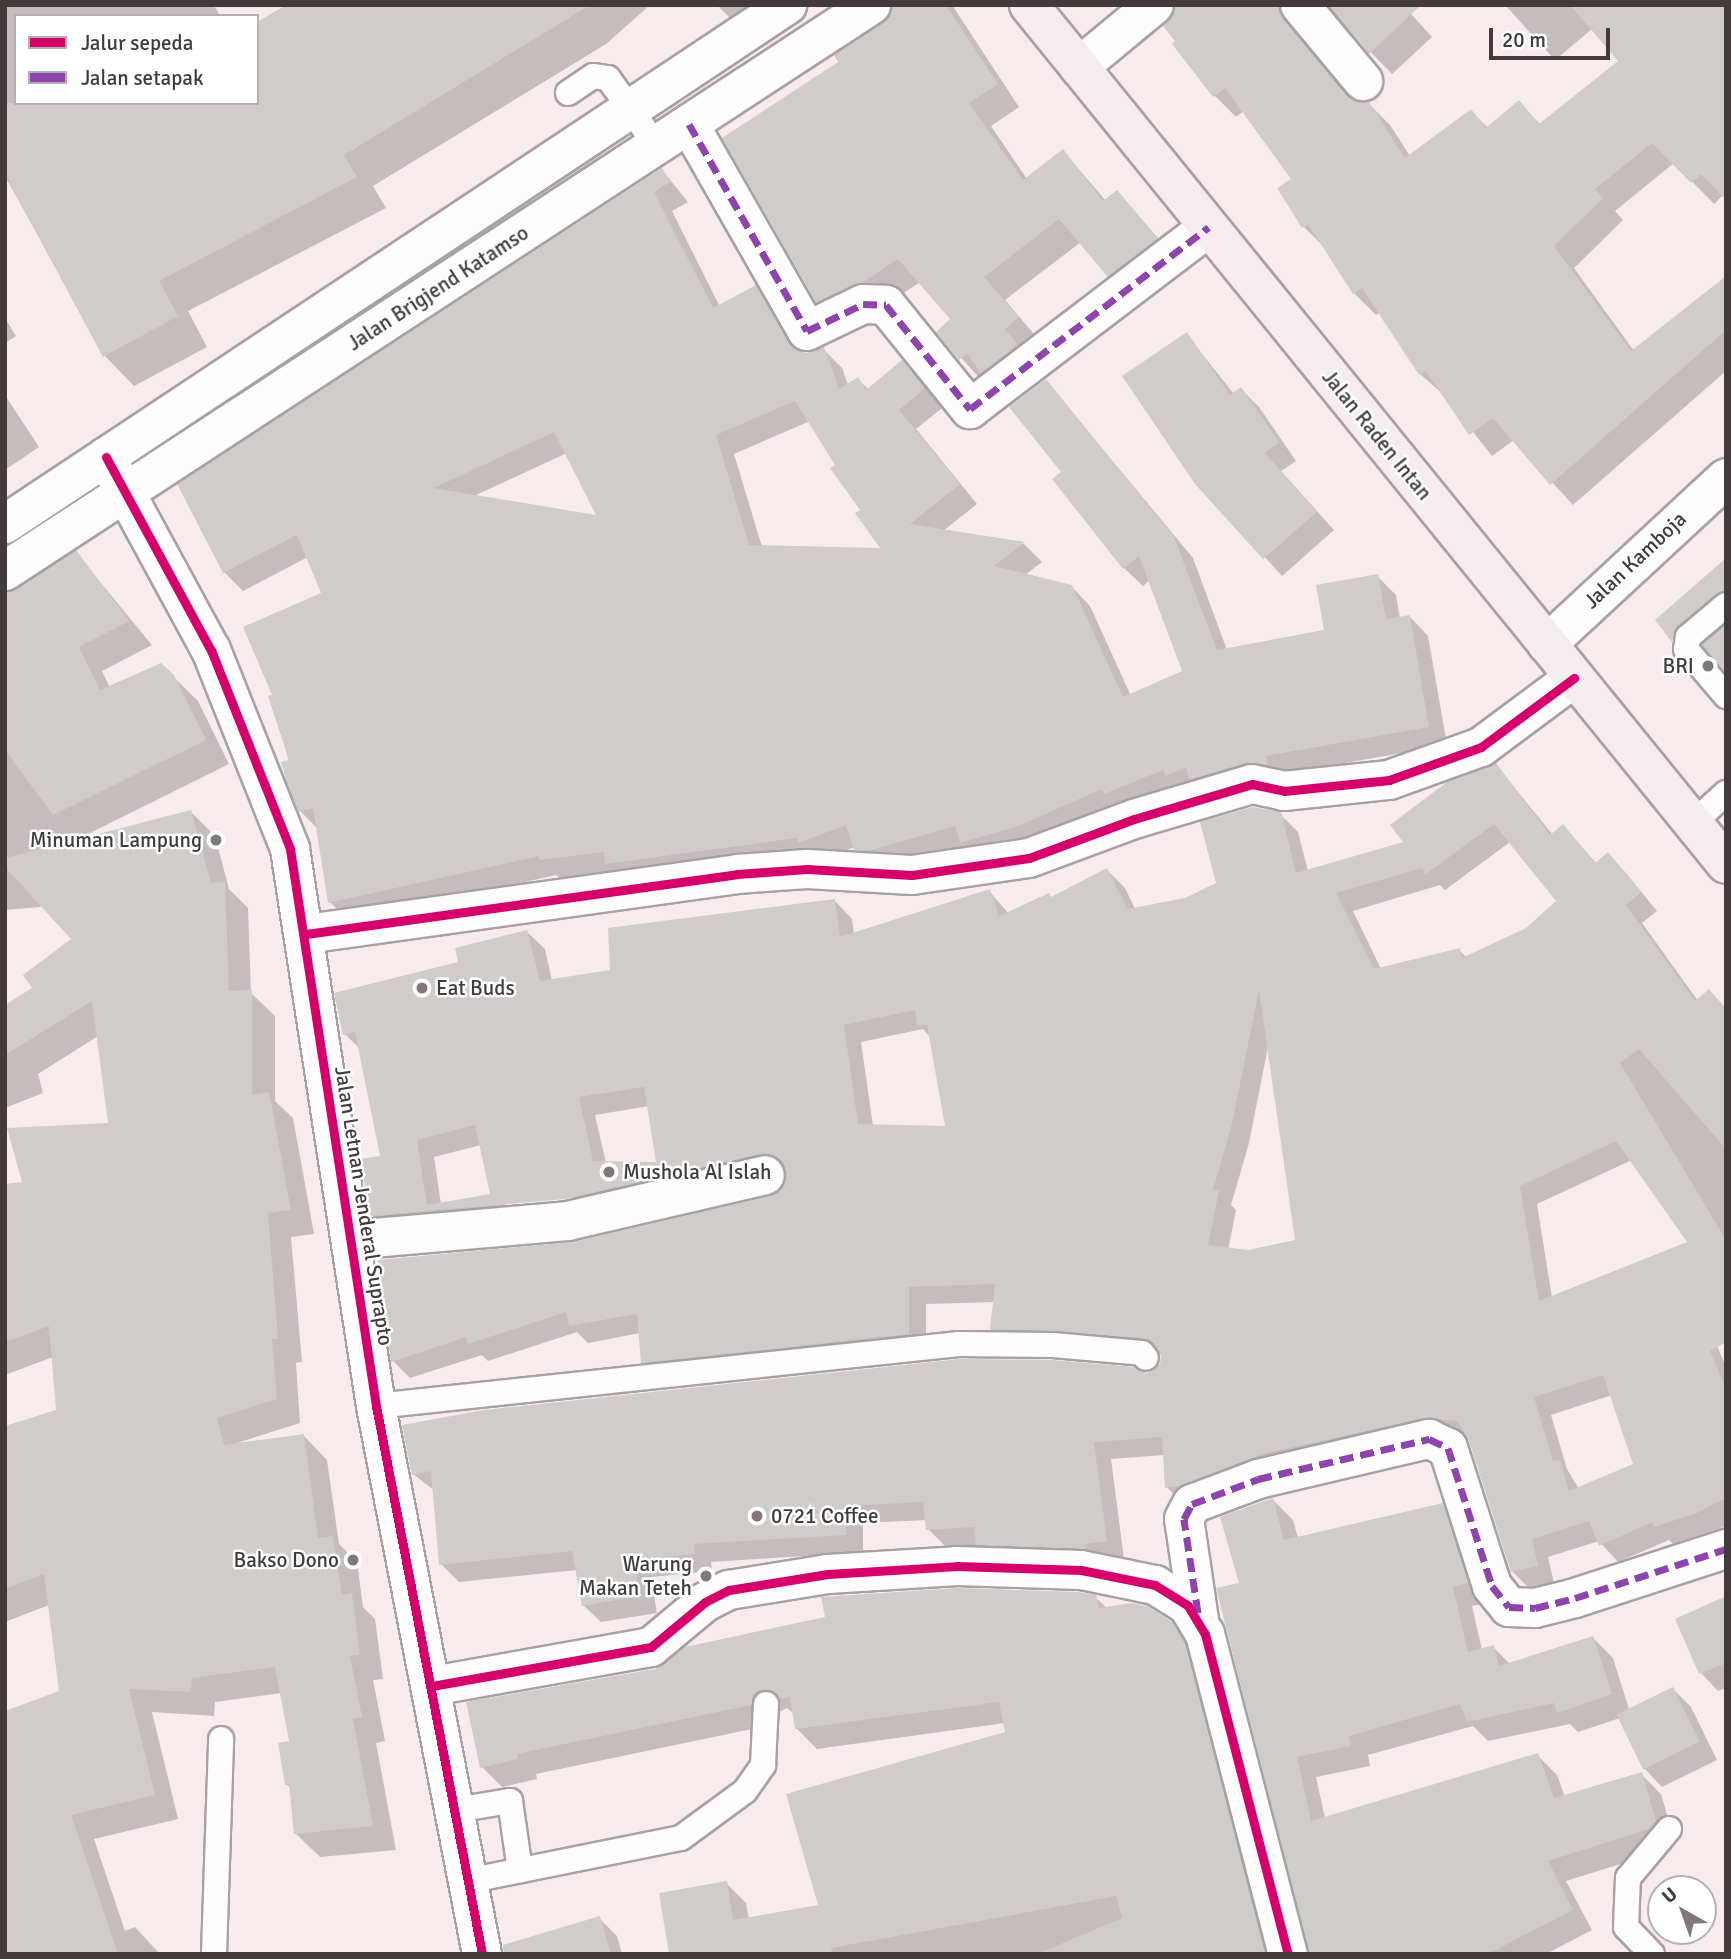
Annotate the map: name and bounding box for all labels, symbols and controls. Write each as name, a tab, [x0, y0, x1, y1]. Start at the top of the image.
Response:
legend	[14, 14, 259, 105]
scale bar	[1493, 14, 1614, 58]
text: 20 m	[1502, 27, 1546, 53]
text: Jalur sepeda	[81, 30, 193, 56]
text: Jalan setapak	[81, 65, 203, 91]
street label: Jalan Brigjend Katamso	[343, 220, 533, 356]
street label: Jalan Raden Intan	[1317, 365, 1437, 505]
street label: Jalan Kamboja	[1579, 506, 1691, 614]
place label: BRI	[1663, 653, 1694, 679]
marker: BRI	[1700, 658, 1716, 674]
place label: Minuman Lampung	[30, 827, 202, 853]
marker: Minuman Lampung	[208, 832, 224, 848]
place label: Eat Buds	[436, 975, 515, 1001]
marker: Eat Buds	[414, 980, 430, 996]
street label: Jalan Letnan Jenderal Suprapto	[329, 1064, 399, 1348]
place label: Mushola Al Islah	[623, 1159, 771, 1185]
marker: Mushola Al Islah	[601, 1164, 617, 1180]
place label: 0721 Coffee	[771, 1503, 879, 1529]
marker: 0721 Coffee	[749, 1508, 765, 1524]
place label: Bakso Dono	[233, 1547, 339, 1573]
place label: Warung Makan Teteh	[579, 1551, 692, 1601]
marker: Bakso Dono	[345, 1552, 361, 1568]
marker: Warung Makan Teteh	[698, 1568, 714, 1584]
north arrow	[1647, 1875, 1717, 1945]
text: U	[1657, 1882, 1682, 1909]

